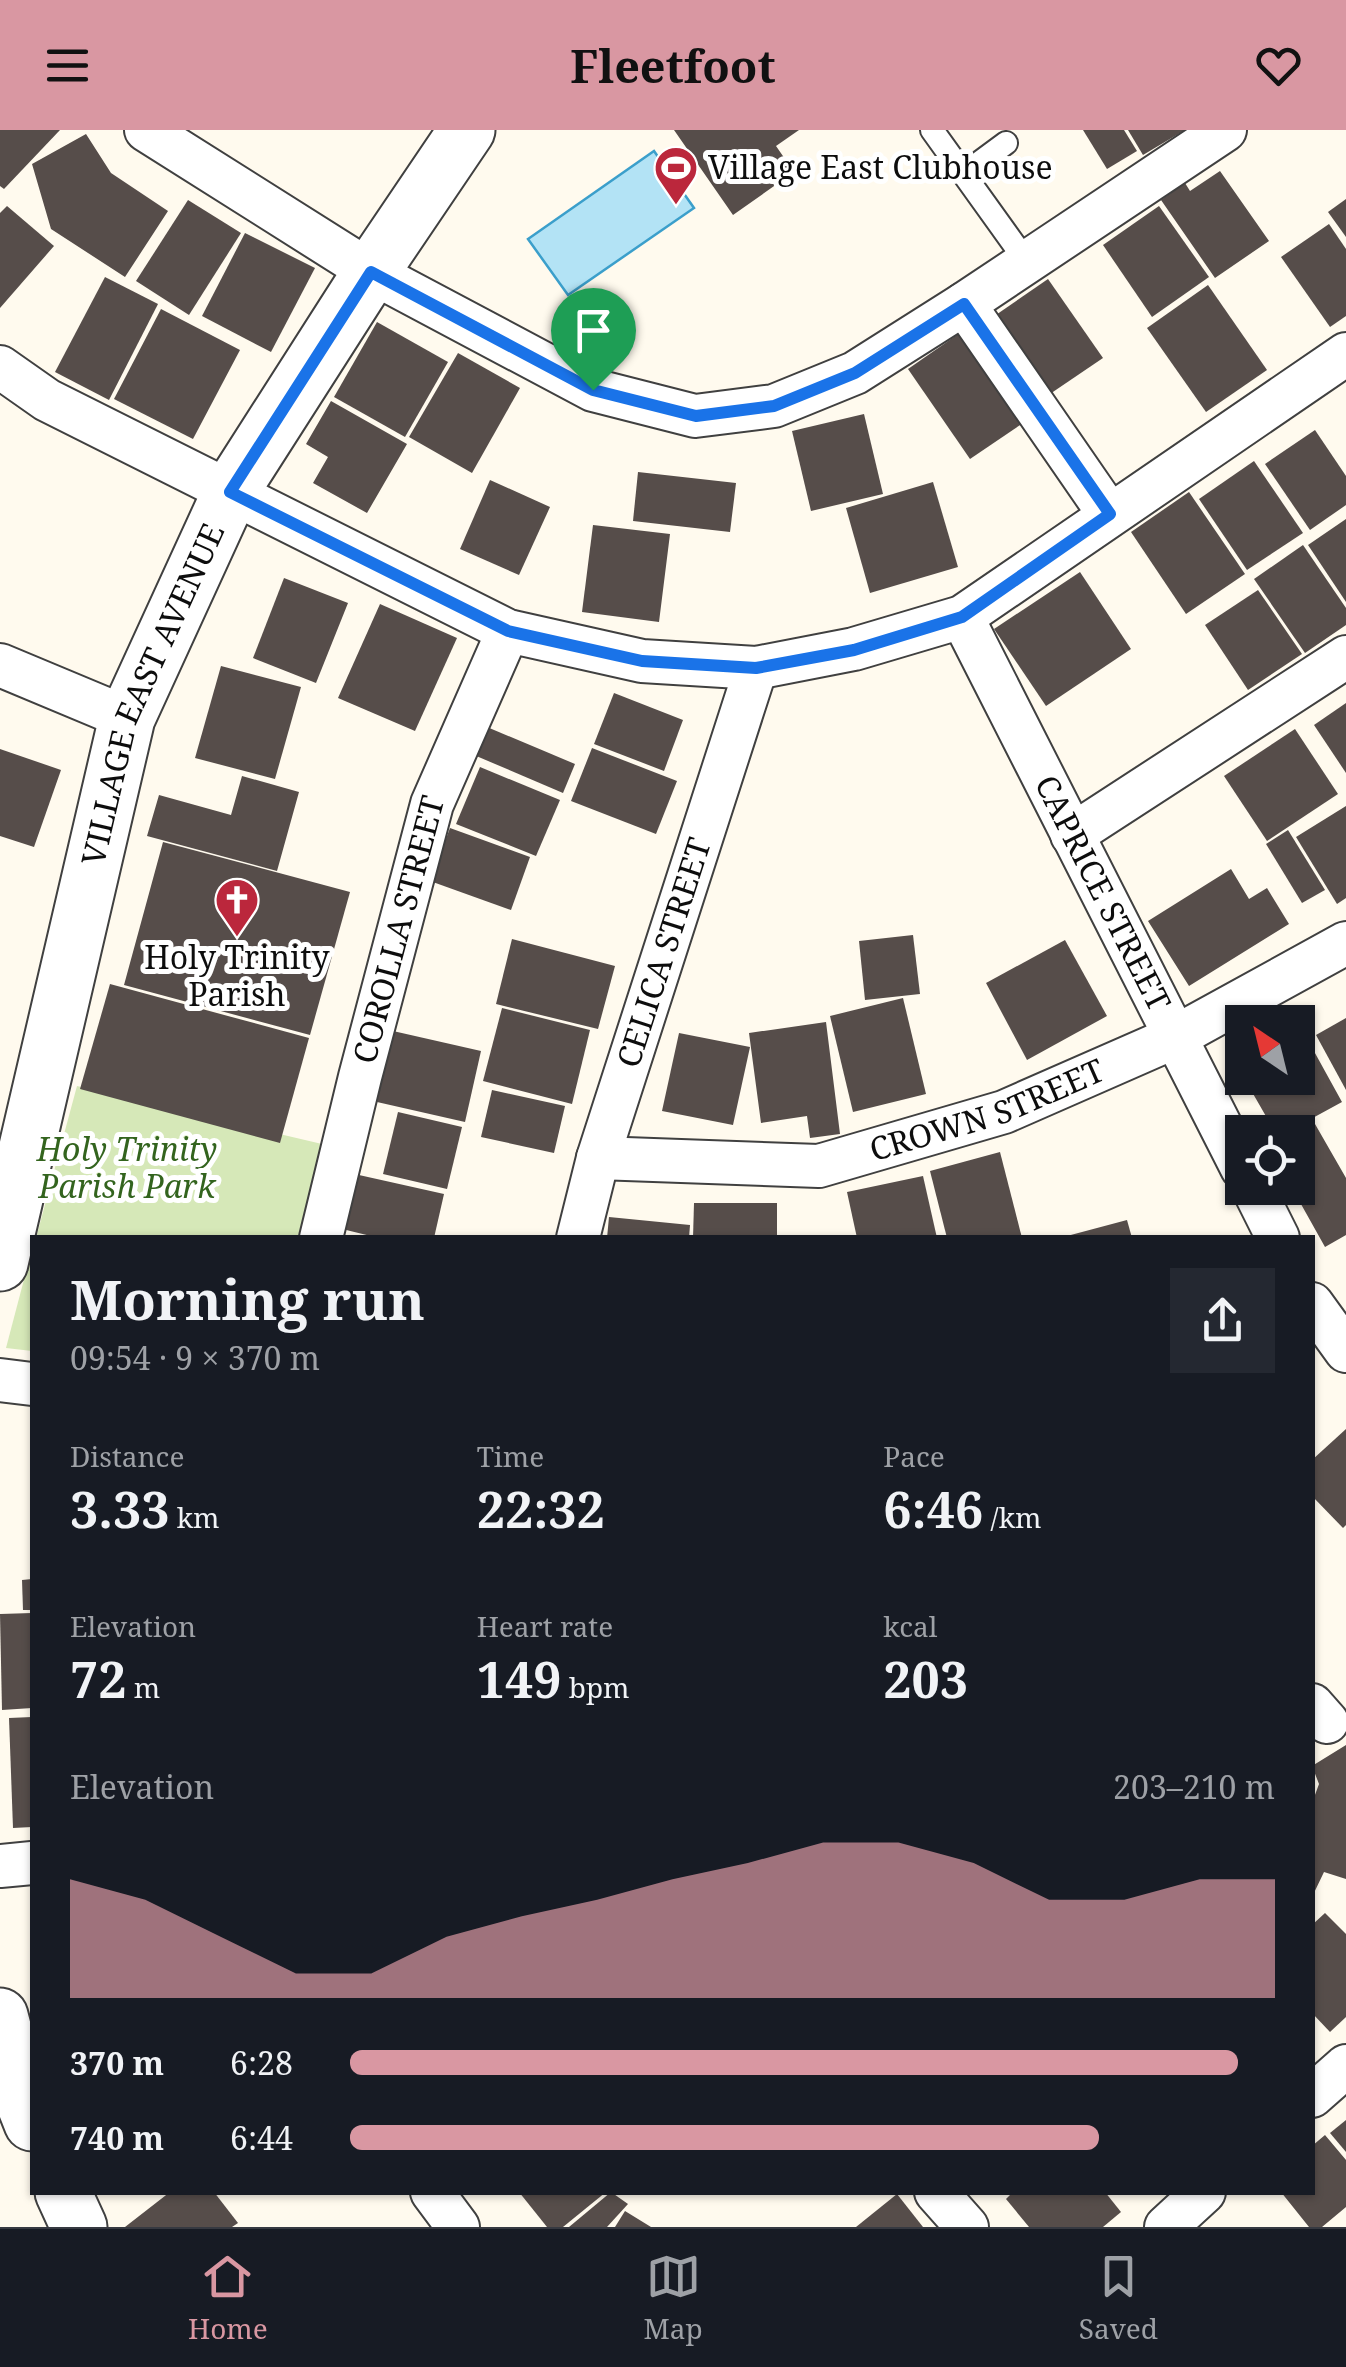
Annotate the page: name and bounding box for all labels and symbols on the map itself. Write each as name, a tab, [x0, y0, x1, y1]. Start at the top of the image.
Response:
sports icon: Village East Clubhouse	[653, 145, 699, 206]
place label: Village East Clubhouse	[708, 145, 1053, 188]
pin	[551, 288, 636, 391]
street label: VILLAGE EAST AVENUE	[70, 516, 233, 869]
street label: CAPRICE STREET	[1026, 767, 1182, 1018]
street label: COROLLA STREET	[342, 791, 453, 1068]
street label: CELICA STREET	[606, 832, 720, 1073]
church icon: Holy Trinity Parish	[214, 877, 260, 938]
place label: Holy Trinity Parish	[144, 935, 331, 1015]
north arrow	[1225, 1005, 1315, 1095]
street label: CROWN STREET	[864, 1048, 1110, 1170]
park label: Holy Trinity Parish Park	[36, 1127, 217, 1207]

